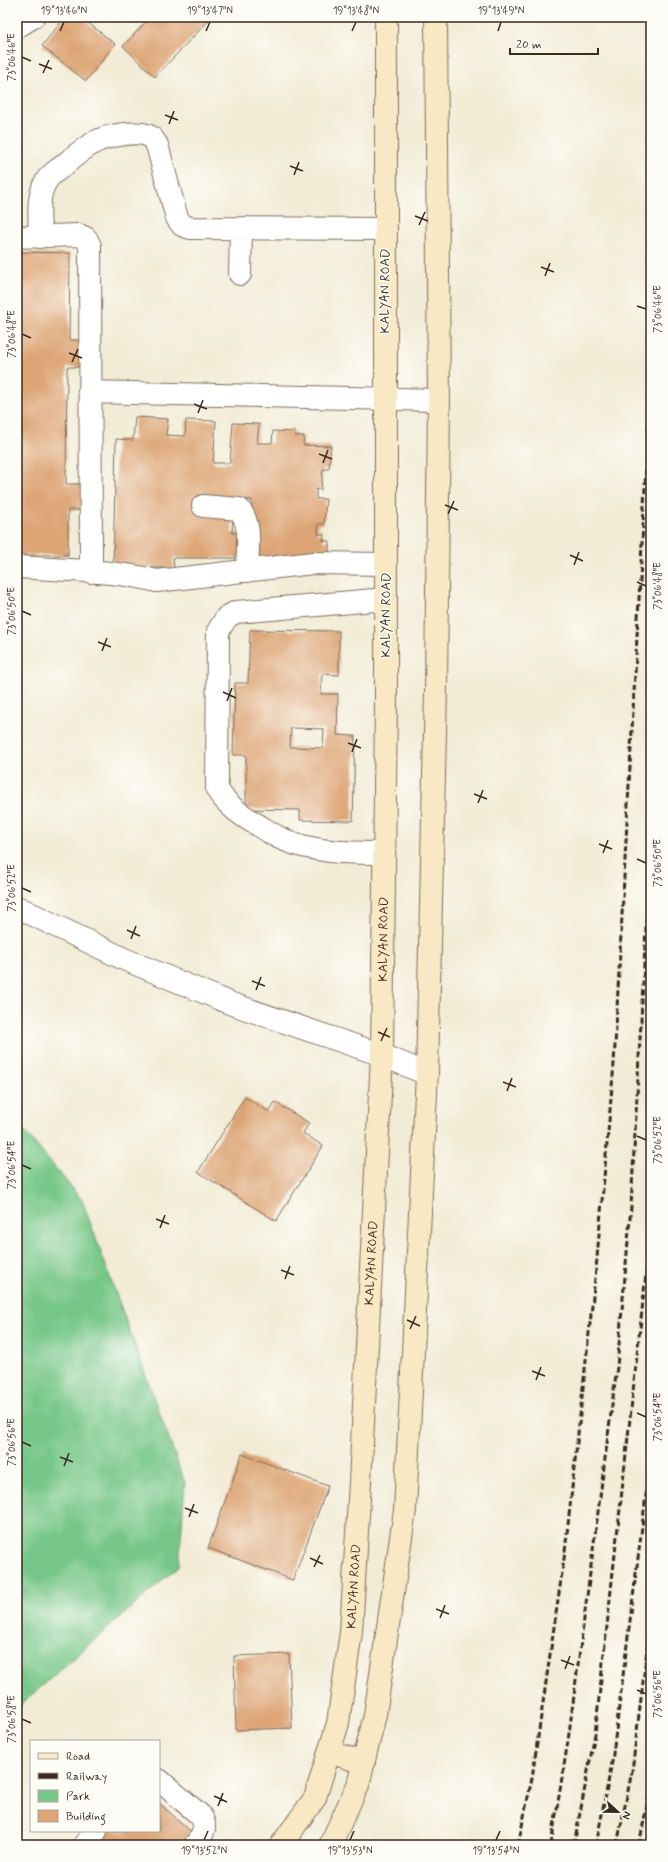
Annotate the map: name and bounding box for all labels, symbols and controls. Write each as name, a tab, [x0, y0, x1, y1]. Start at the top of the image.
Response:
text: 19°13'46"N	[41, 4, 87, 18]
text: 19°13'47"N	[187, 4, 233, 18]
text: 19°13'48"N	[333, 4, 379, 18]
text: 19°13'49"N	[478, 4, 525, 18]
scale bar	[510, 30, 598, 56]
text: 73°06'46"E	[5, 33, 19, 81]
text: 20 m	[516, 37, 542, 53]
street label: KALYAN ROAD	[377, 249, 394, 333]
text: 73°06'46"E	[651, 285, 665, 333]
text: 73°06'48"E	[5, 310, 19, 358]
text: 73°06'48"E	[651, 562, 665, 610]
street label: KALYAN ROAD	[378, 573, 395, 657]
text: 73°06'50"E	[5, 587, 19, 635]
text: 73°06'50"E	[651, 839, 665, 887]
text: 73°06'52"E	[5, 864, 19, 912]
street label: KALYAN ROAD	[374, 897, 392, 982]
text: 73°06'52"E	[651, 1116, 665, 1164]
text: 73°06'54"E	[5, 1141, 19, 1189]
street label: KALYAN ROAD	[361, 1220, 382, 1306]
text: 73°06'54"E	[651, 1393, 665, 1441]
text: 73°06'56"E	[5, 1418, 19, 1466]
street label: KALYAN ROAD	[343, 1544, 365, 1629]
text: 73°06'56"E	[651, 1670, 665, 1718]
text: 73°06'58"E	[5, 1695, 19, 1743]
legend	[30, 1740, 160, 1832]
text: Road	[66, 1749, 90, 1765]
text: Railway	[66, 1769, 108, 1785]
text: Park	[66, 1789, 90, 1805]
north arrow	[598, 1792, 638, 1832]
text: Building	[66, 1809, 106, 1826]
text: N	[618, 1809, 634, 1821]
text: 19°13'52"N	[181, 1844, 227, 1858]
text: 19°13'53"N	[327, 1844, 373, 1858]
text: 19°13'54"N	[473, 1844, 520, 1858]

